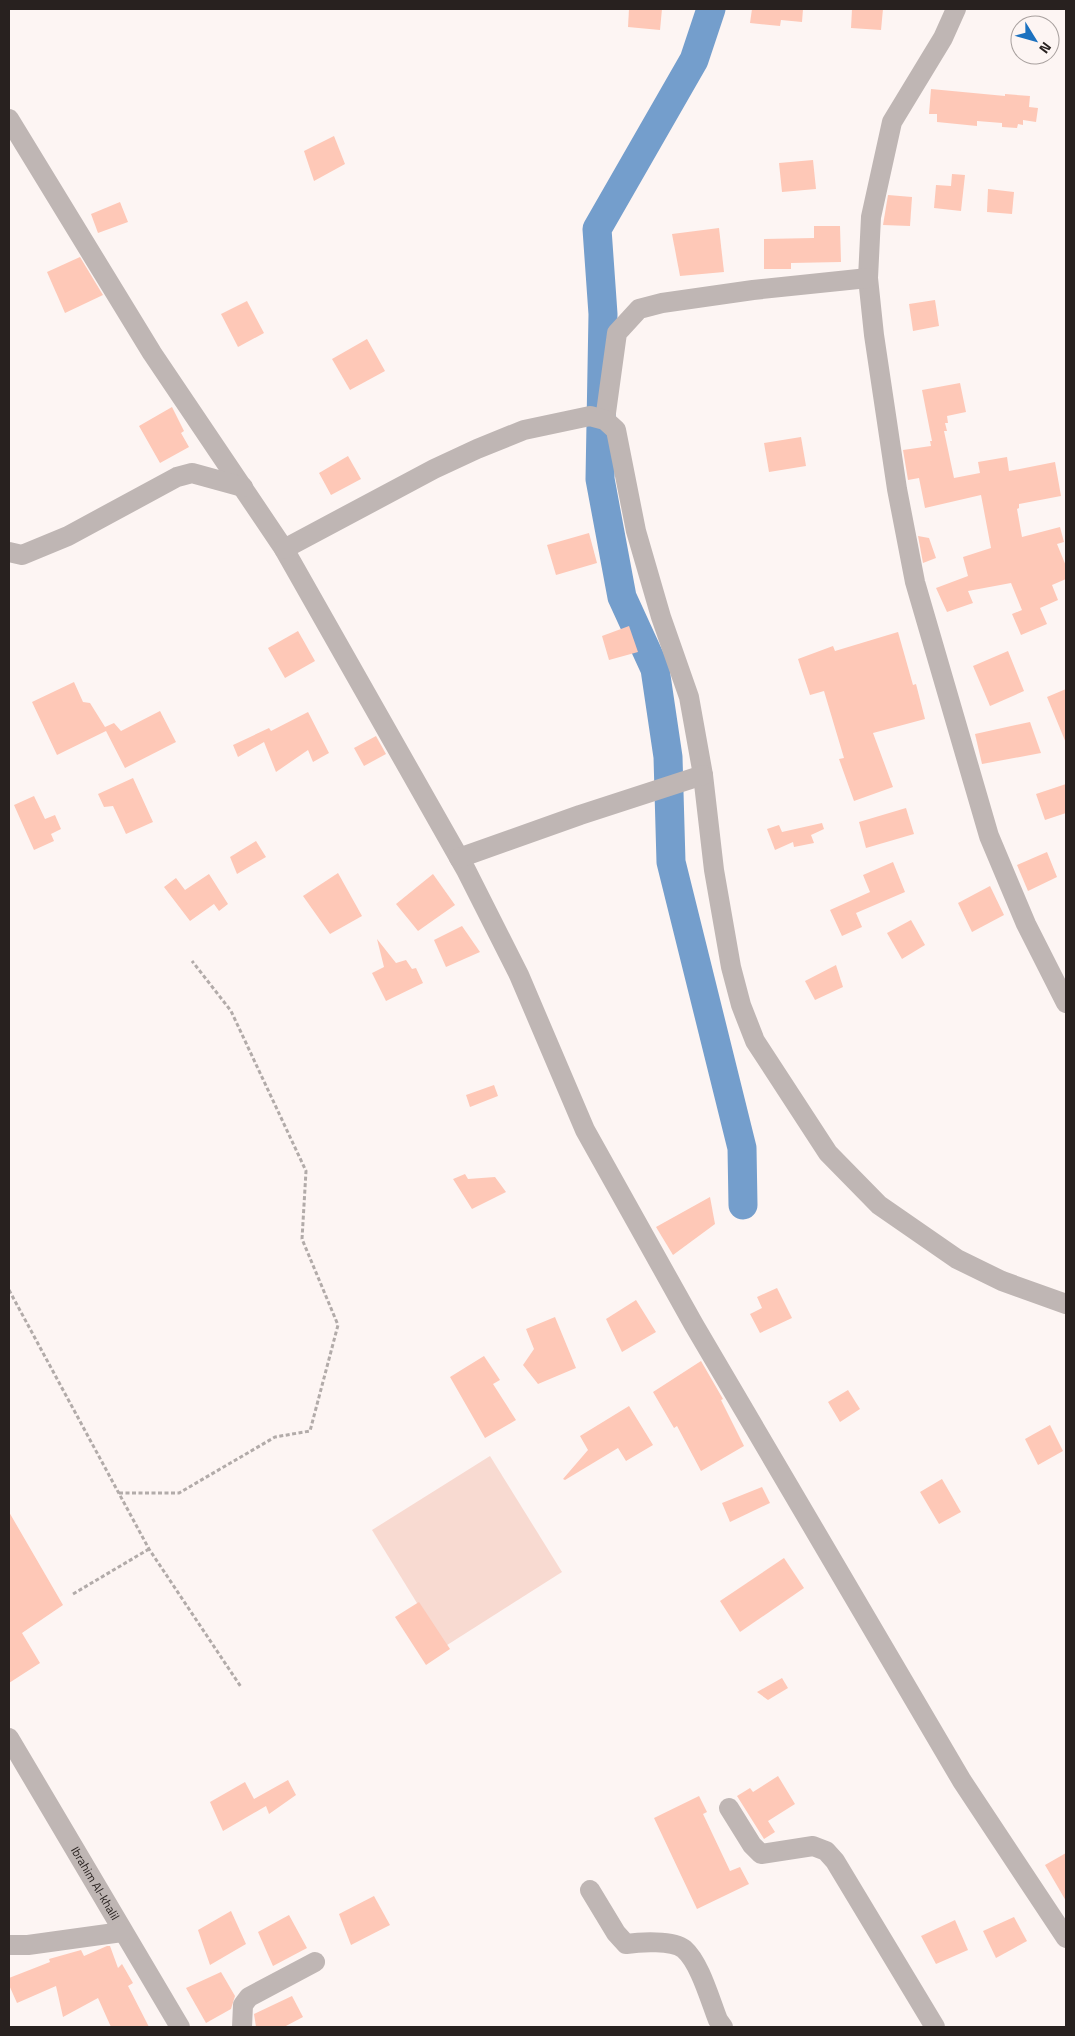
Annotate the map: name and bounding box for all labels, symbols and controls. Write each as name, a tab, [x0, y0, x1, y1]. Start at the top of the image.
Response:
north arrow	[1010, 15, 1060, 65]
text: N	[1034, 38, 1057, 58]
street label: Ibrahim Al-khalil	[66, 1843, 125, 1924]

